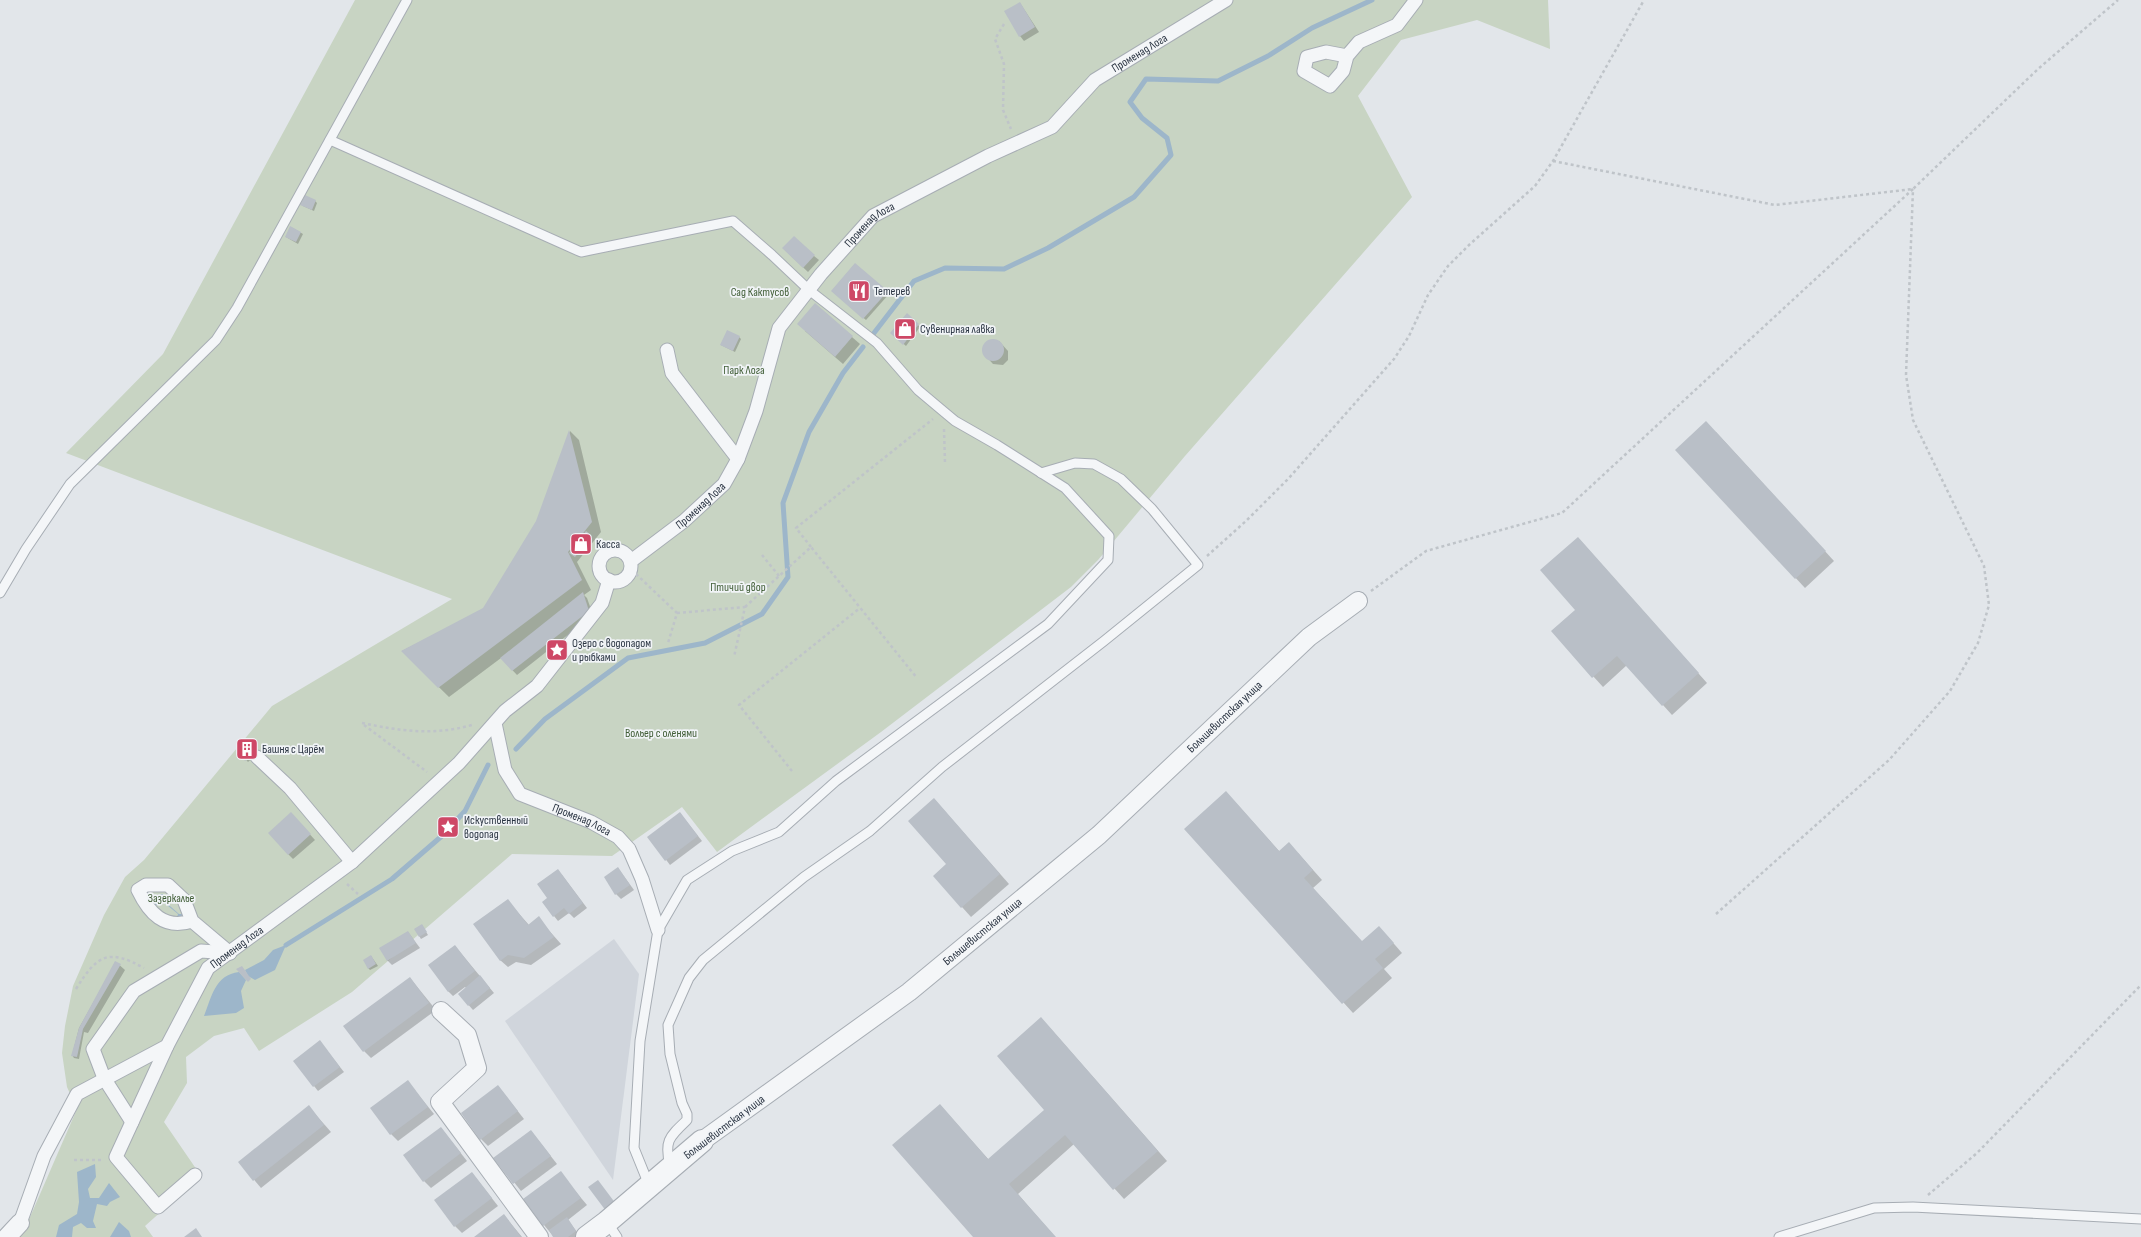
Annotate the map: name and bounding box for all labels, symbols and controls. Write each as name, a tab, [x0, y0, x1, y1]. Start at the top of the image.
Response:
street label: Променад Лога	[1109, 30, 1171, 76]
street label: Променад Лога	[841, 199, 897, 251]
restaurant icon: Тетерев	[846, 278, 872, 304]
place label: Тетерев	[874, 284, 910, 299]
park label: Сад Кактусов	[731, 285, 789, 300]
shop icon: Сувенирная лавка	[892, 316, 918, 342]
place label: Сувенирная лавка	[920, 322, 995, 337]
park label: Парк Лога	[723, 363, 765, 378]
street label: Променад Лога	[673, 479, 729, 533]
shop icon: Касса	[568, 531, 594, 557]
place label: Касса	[596, 537, 620, 552]
park label: Птичий двор	[710, 580, 766, 595]
place label: Озеро с водопадом и рыбками	[572, 636, 651, 665]
place icon: Озеро с водопадом и рыбками	[544, 637, 570, 663]
street label: Большевистская улица	[1184, 678, 1266, 756]
park label: Вольер с оленями	[625, 726, 697, 741]
building icon: Башня с Царём	[234, 736, 260, 762]
place label: Башня с Царём	[262, 742, 324, 757]
street label: Променад Лога	[550, 800, 614, 840]
place label: Искуственный водопад	[464, 813, 528, 842]
place icon: Искуственный водопад	[435, 814, 461, 840]
park label: Зазеркалье	[148, 891, 194, 906]
street label: Большевистская улица	[940, 895, 1025, 969]
street label: Променад Лога	[207, 923, 267, 972]
street label: Большевистская улица	[681, 1092, 768, 1163]

